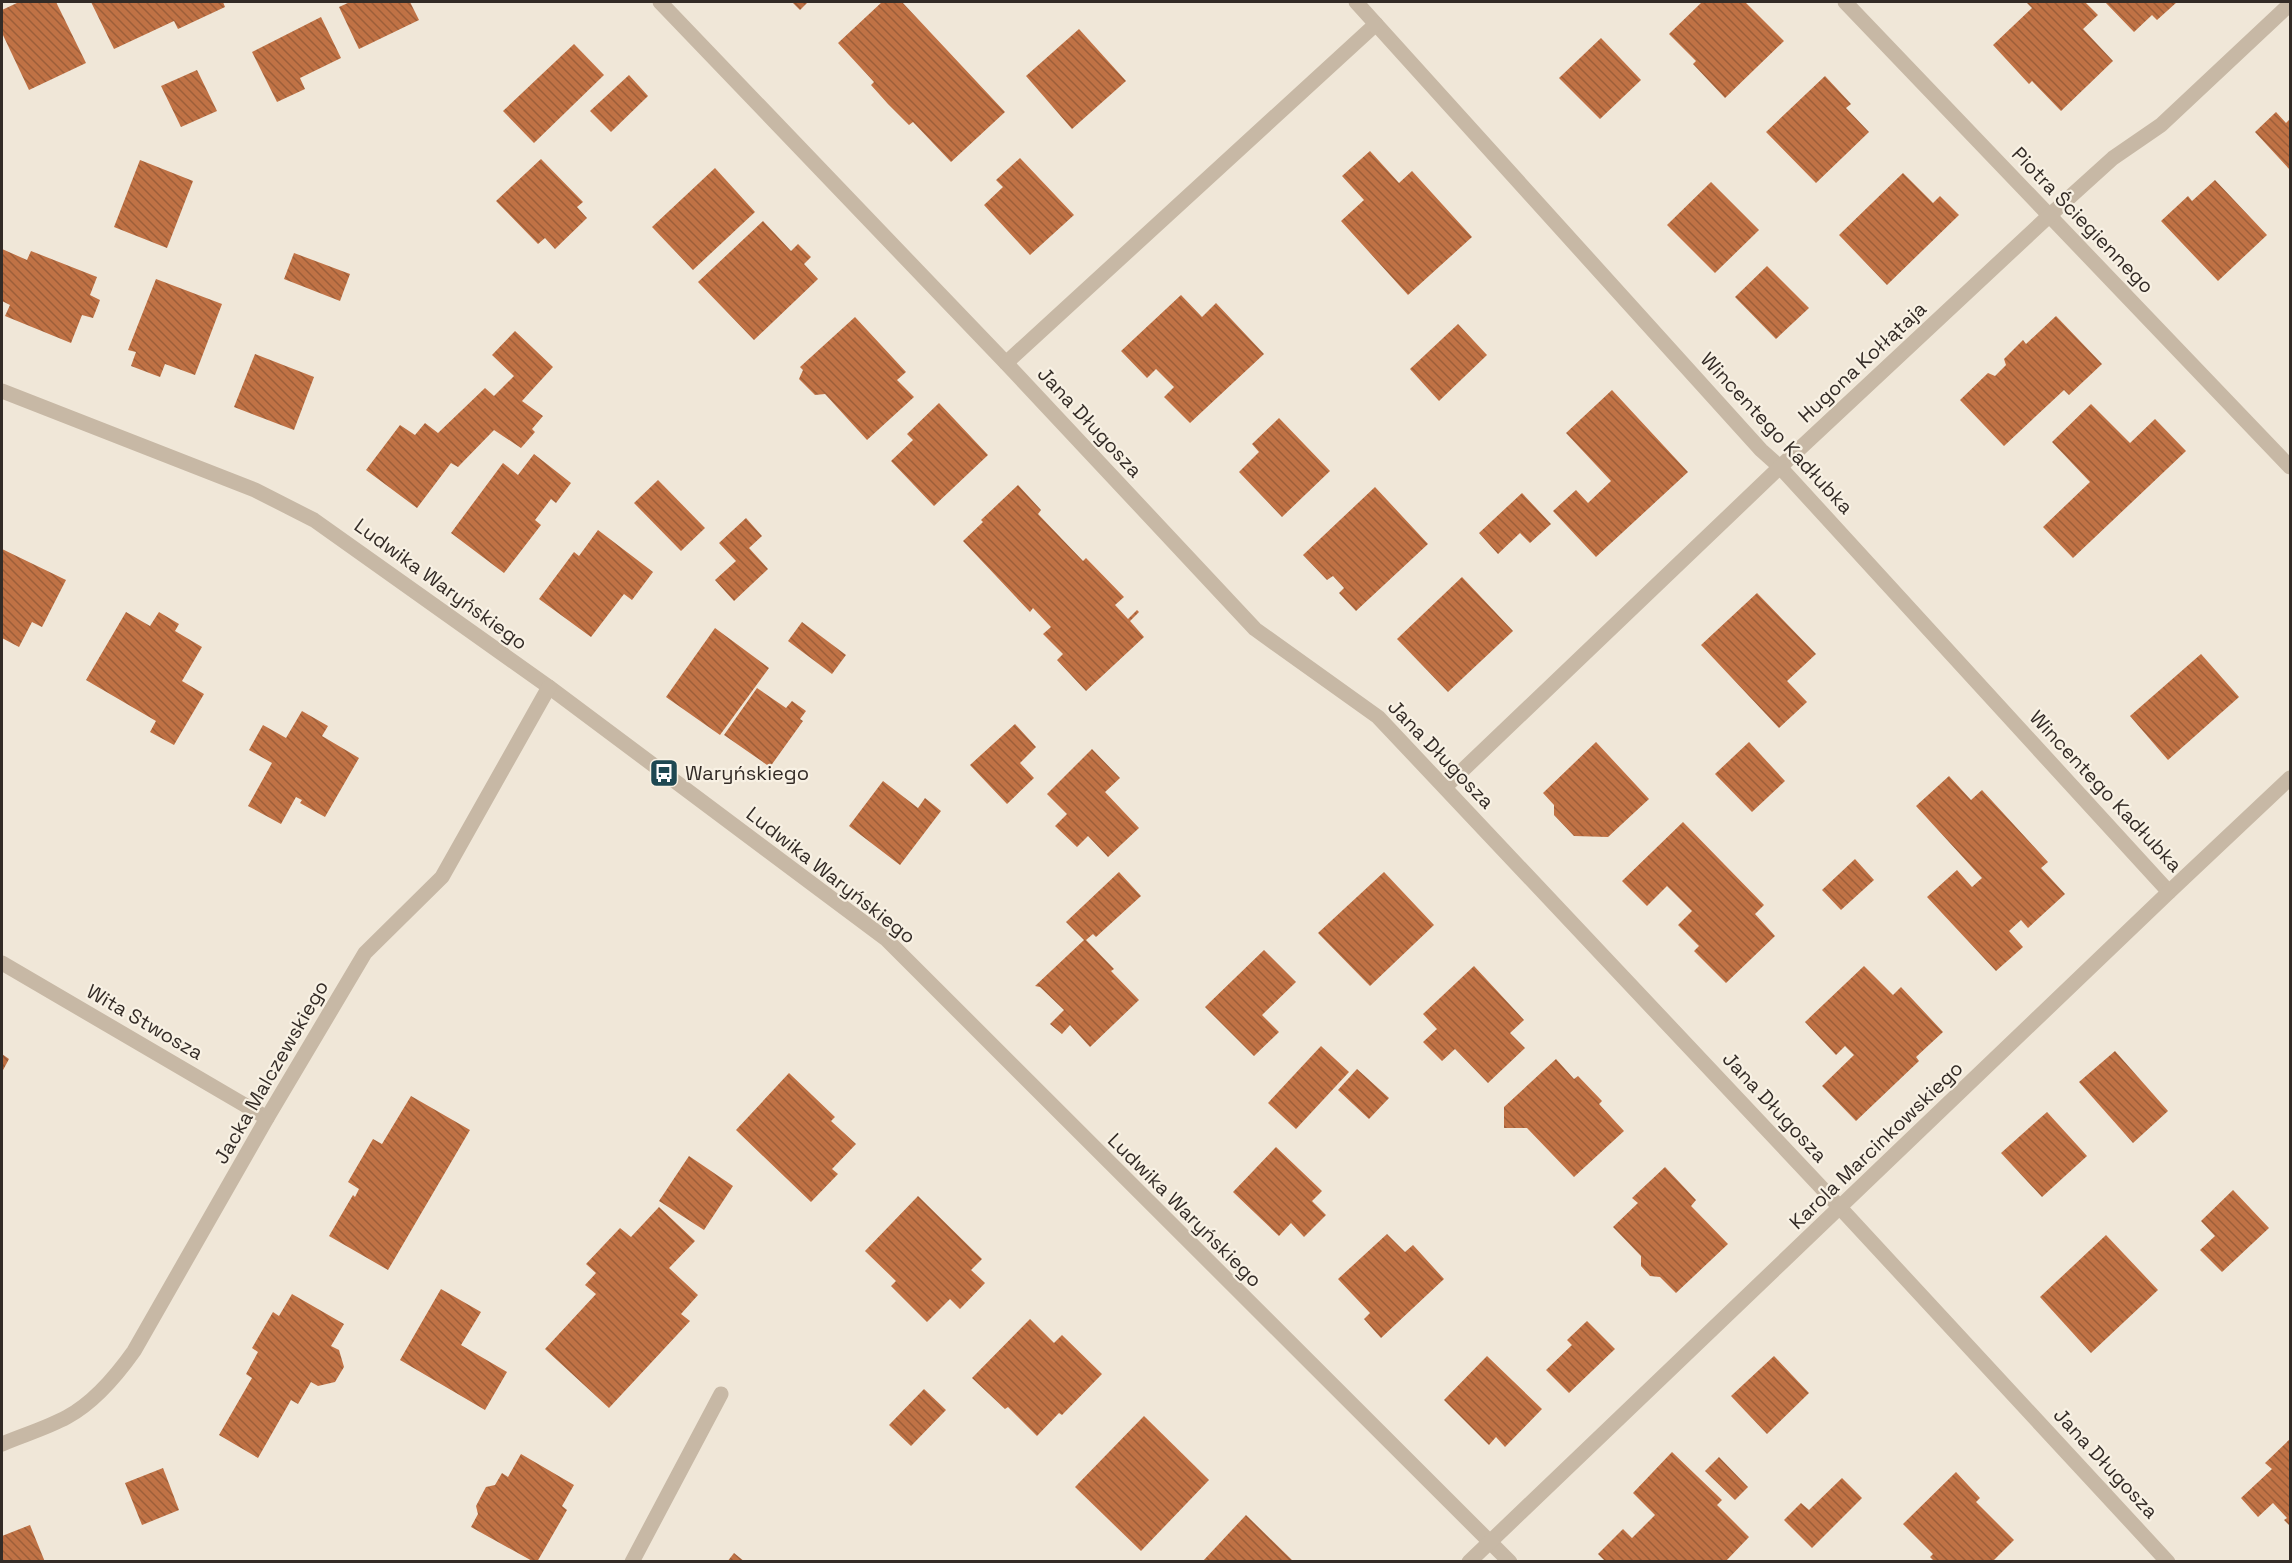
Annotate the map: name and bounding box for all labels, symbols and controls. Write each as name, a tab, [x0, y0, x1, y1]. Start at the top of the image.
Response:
street label: Piotra Ściegiennego	[2006, 141, 2160, 299]
street label: Hugona Kołłątaja	[1792, 296, 1932, 428]
street label: Wincentego Kadłubka	[1695, 346, 1859, 520]
street label: Jana Długosza	[1032, 361, 1148, 483]
street label: Ludwika Waryńskiego	[349, 512, 533, 656]
street label: Jana Długosza	[1382, 694, 1500, 814]
street label: Wincentego Kadłubka	[2024, 704, 2188, 878]
bus stop icon: Waryńskiego	[648, 757, 680, 789]
place label: Waryńskiego	[685, 760, 809, 786]
street label: Ludwika Waryńskiego	[741, 801, 921, 949]
street label: Jacka Malczewskiego	[208, 975, 334, 1169]
street label: Wita Stwosza	[82, 978, 208, 1066]
street label: Jana Długosza	[1717, 1046, 1833, 1168]
street label: Karola Marcinkowskiego	[1784, 1055, 1968, 1235]
street label: Ludwika Waryńskiego	[1102, 1127, 1268, 1293]
street label: Jana Długosza	[2048, 1402, 2164, 1524]

